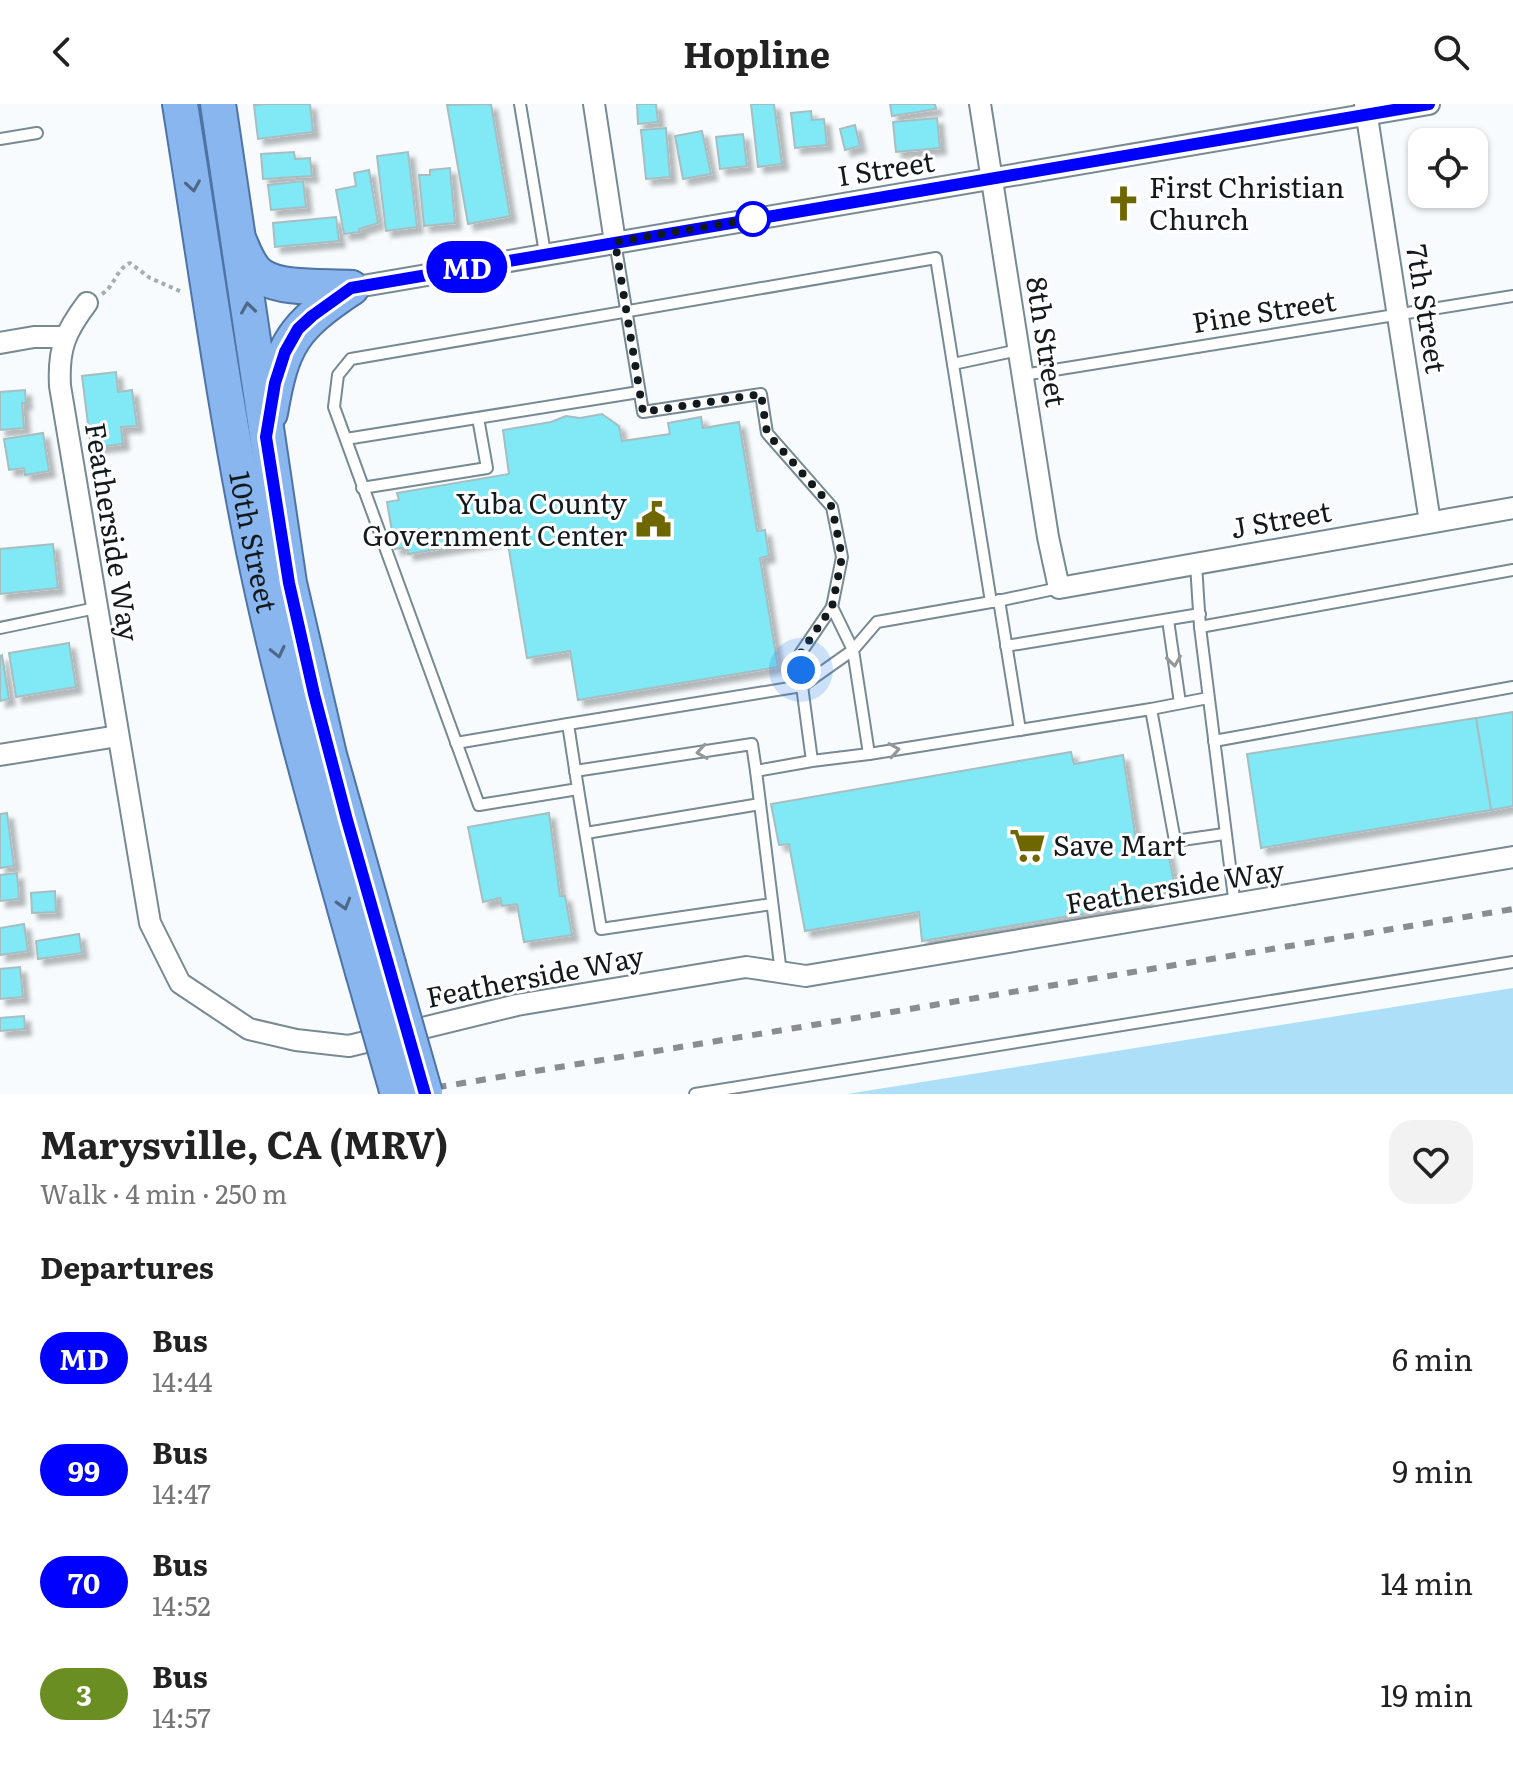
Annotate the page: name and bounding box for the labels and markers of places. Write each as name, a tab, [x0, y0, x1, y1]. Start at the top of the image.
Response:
place label: First Christian Church	[1149, 165, 1344, 239]
church icon: First Christian Church	[1104, 185, 1142, 223]
unlabelled marker	[736, 202, 770, 236]
place label: Yuba County Government Center	[362, 481, 628, 555]
public building icon: Yuba County Government Center	[634, 501, 672, 539]
place label: Save Mart	[1053, 823, 1187, 865]
supermarket icon: Save Mart	[1008, 827, 1046, 865]

